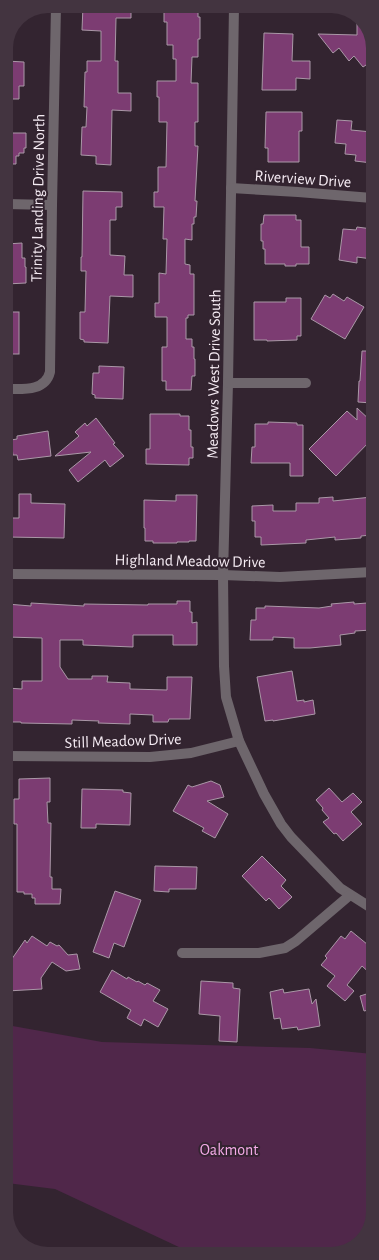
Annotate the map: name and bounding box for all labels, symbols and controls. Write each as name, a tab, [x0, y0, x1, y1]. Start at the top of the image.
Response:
street label: Trinity Landing Drive North	[29, 114, 48, 282]
street label: Riverview Drive	[254, 168, 352, 190]
street label: Meadows West Drive South	[205, 289, 223, 459]
street label: Highland Meadow Drive	[114, 552, 266, 570]
street label: Still Meadow Drive	[64, 731, 182, 751]
park label: Oakmont	[200, 1142, 258, 1158]

